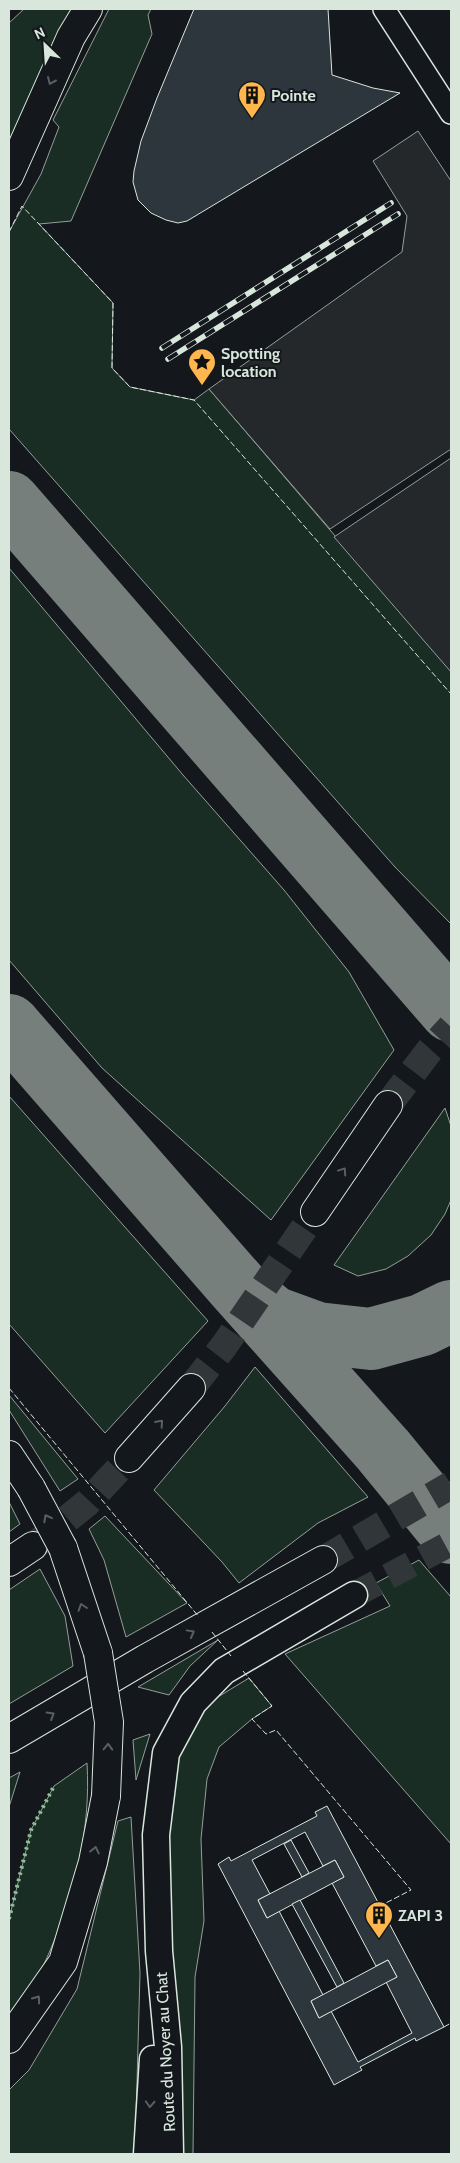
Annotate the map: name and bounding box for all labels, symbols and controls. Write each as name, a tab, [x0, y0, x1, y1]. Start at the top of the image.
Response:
north arrow	[20, 20, 70, 70]
text: N	[31, 23, 48, 43]
one-way arrow	[47, 76, 58, 85]
building icon: Pointe	[237, 80, 267, 119]
place label: Pointe	[271, 86, 316, 105]
place label: Spotting location	[221, 344, 280, 381]
place icon: Spotting location	[187, 347, 217, 386]
one-way arrow	[337, 1168, 346, 1177]
one-way arrow	[154, 1420, 163, 1429]
one-way arrow	[43, 1514, 53, 1523]
one-way arrow	[78, 1603, 88, 1611]
one-way arrow	[186, 1630, 195, 1640]
one-way arrow	[45, 1711, 54, 1721]
one-way arrow	[103, 1743, 113, 1751]
one-way arrow	[89, 1845, 100, 1854]
building icon: ZAPI 3	[364, 1900, 394, 1939]
place label: ZAPI 3	[398, 1906, 443, 1925]
street label: Route du Noyer au Chat	[152, 1971, 179, 2132]
one-way arrow	[31, 1995, 40, 2005]
one-way arrow	[145, 2100, 156, 2108]

